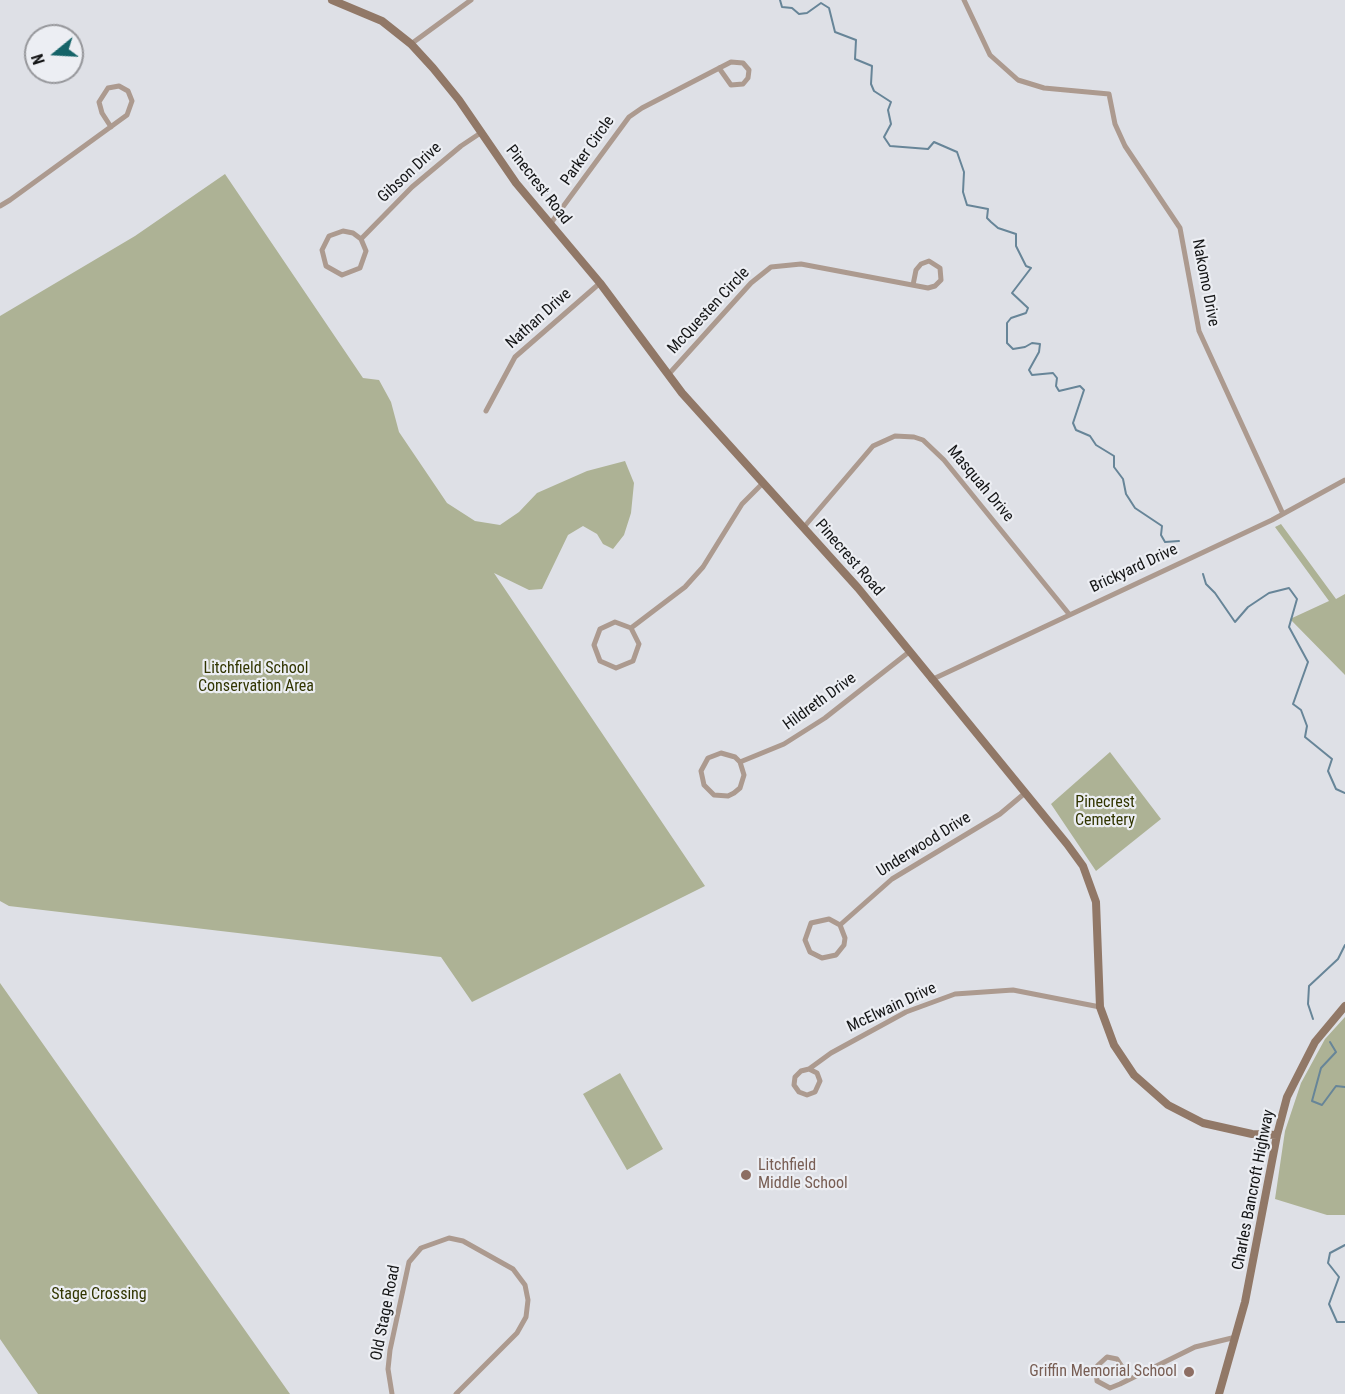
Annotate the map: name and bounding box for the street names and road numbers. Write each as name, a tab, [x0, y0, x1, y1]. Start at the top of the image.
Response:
street label: Parker Circle	[557, 113, 619, 189]
street label: Gibson Drive	[374, 139, 446, 207]
street label: Pinecrest Road	[501, 142, 575, 228]
street label: Nakomo Drive	[1187, 238, 1223, 328]
street label: McQuesten Circle	[664, 264, 754, 358]
street label: Nathan Drive	[502, 285, 576, 353]
street label: Masquah Drive	[943, 442, 1017, 526]
street label: Pinecrest Road	[811, 516, 887, 600]
street label: Brickyard Drive	[1087, 540, 1181, 598]
street label: Hildreth Drive	[780, 669, 860, 735]
street label: Underwood Drive	[873, 808, 975, 882]
street label: McElwain Drive	[844, 979, 940, 1037]
street label: Charles Bancroft Highway	[1229, 1108, 1279, 1272]
street label: Old Stage Road	[367, 1264, 405, 1362]

